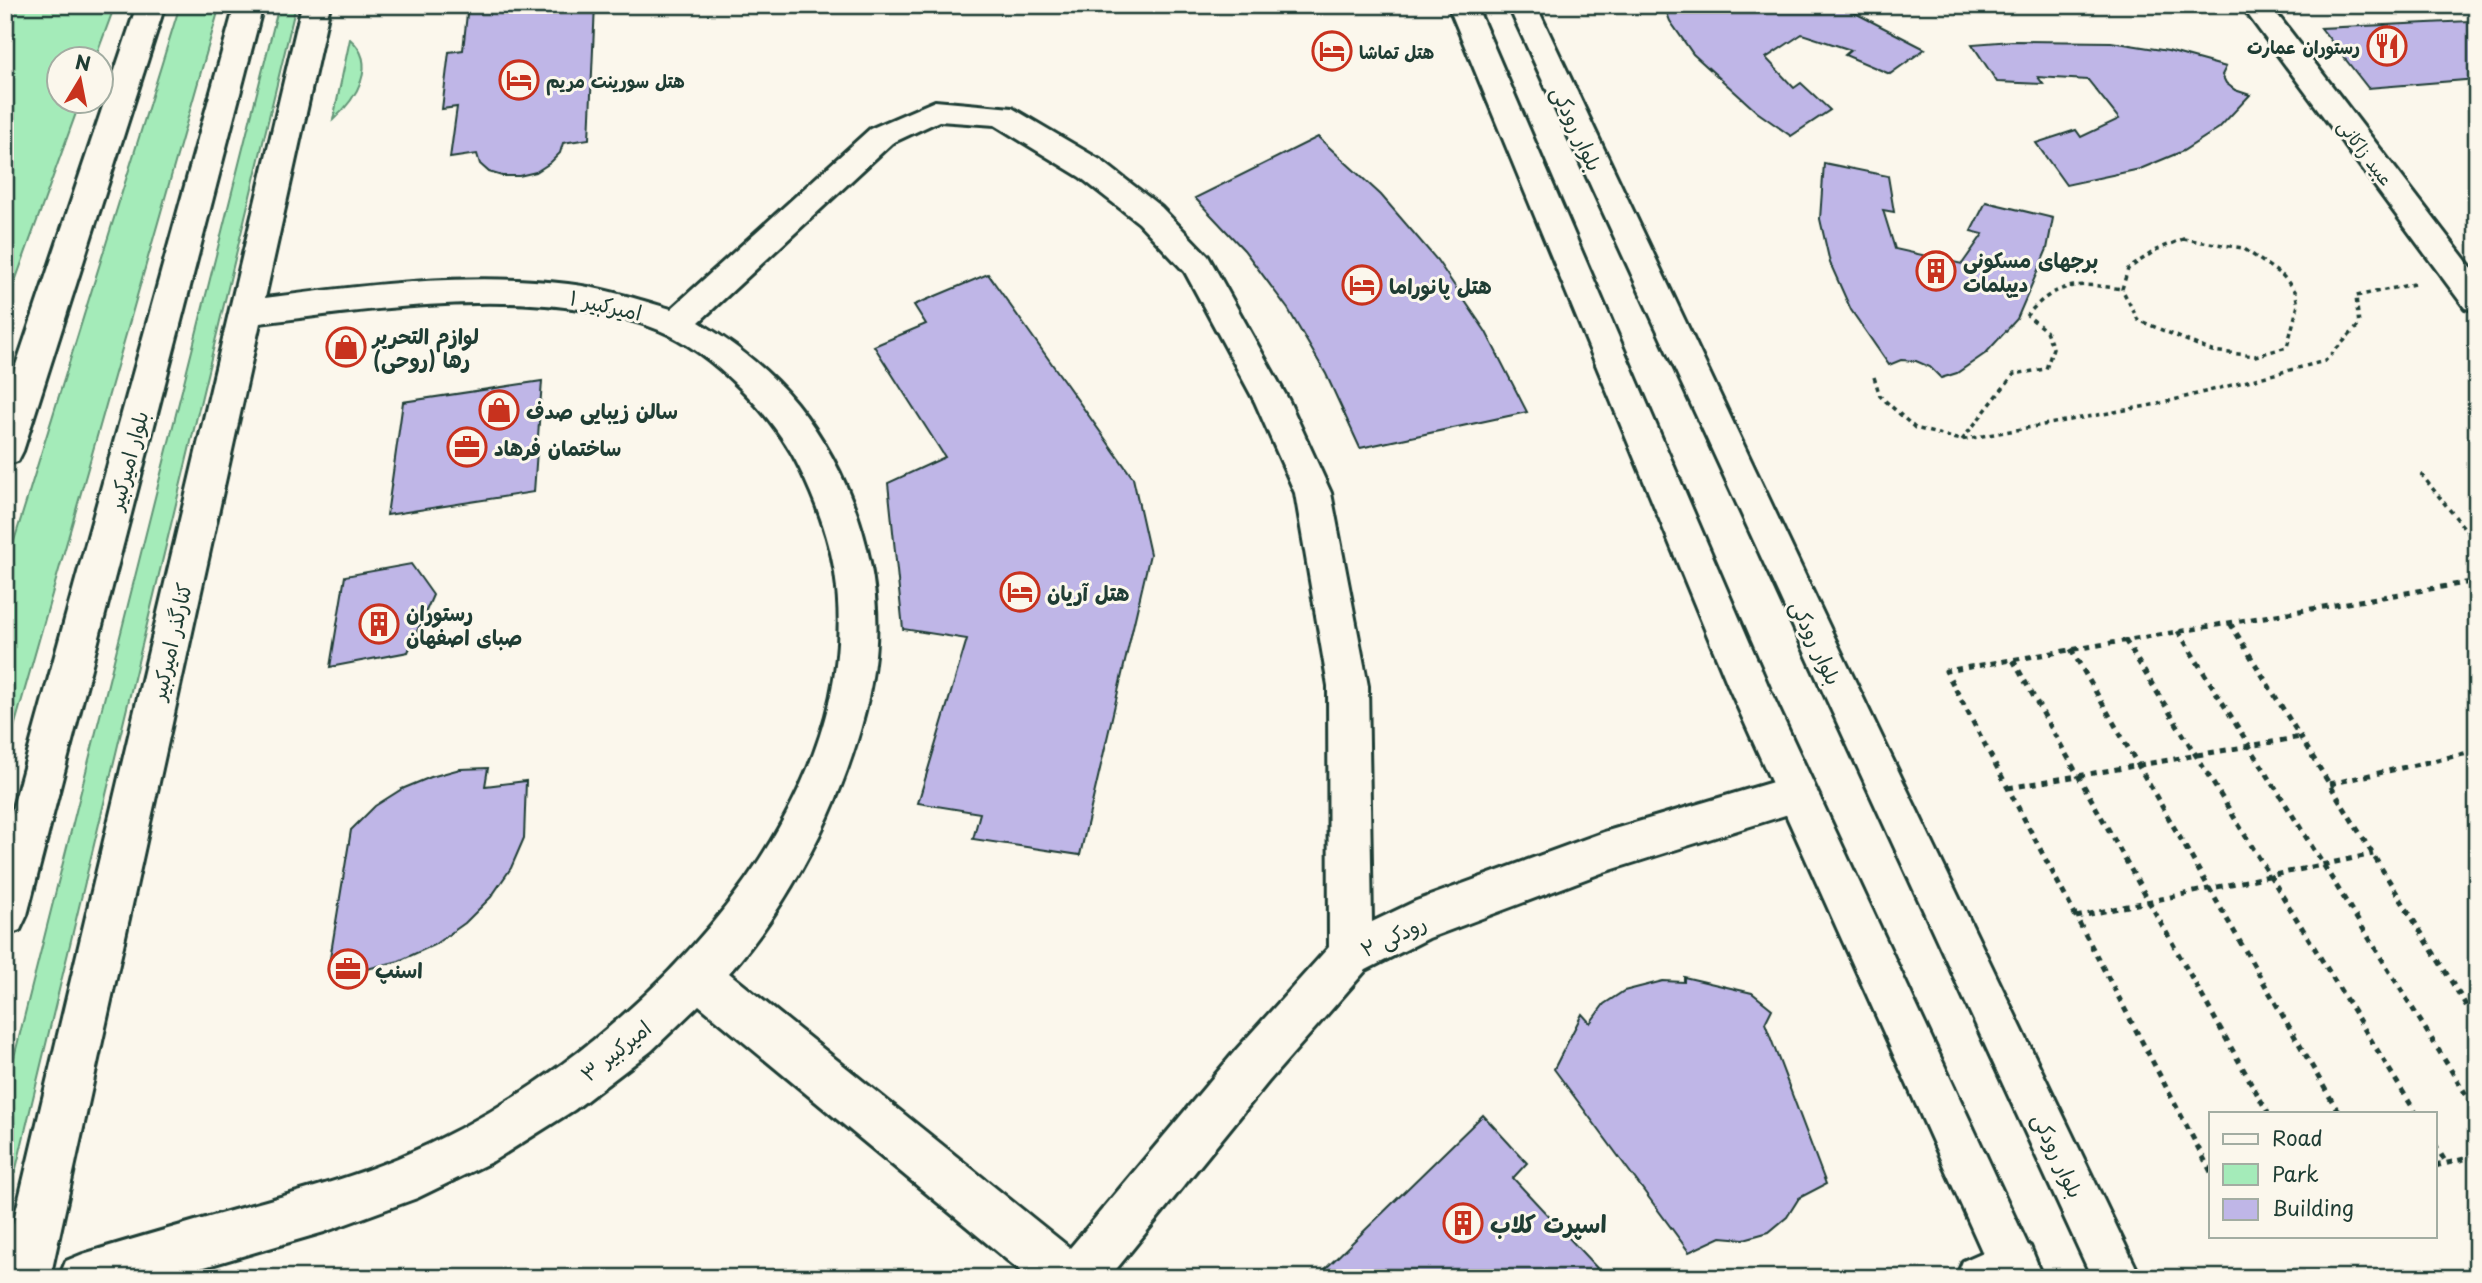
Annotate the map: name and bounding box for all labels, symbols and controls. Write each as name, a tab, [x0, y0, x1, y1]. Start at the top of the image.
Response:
restaurant icon: رستوران عمارت	[2366, 25, 2408, 67]
hotel icon: هتل تماشا	[1311, 30, 1353, 72]
place label: رستوران عمارت	[2247, 33, 2360, 60]
place label: هتل تماشا	[1359, 38, 1435, 65]
north arrow	[46, 46, 116, 116]
text: N	[73, 47, 93, 77]
hotel icon: هتل سورینت مريم	[498, 59, 540, 101]
place label: هتل سورینت مريم	[546, 67, 685, 96]
street label: بلوار رودکی	[1544, 80, 1612, 176]
street label: عبید زاکانی	[2332, 113, 2400, 191]
place label: برجهای مسکونی دیپلمات	[1963, 243, 2098, 299]
building icon: برجهای مسکونی دیپلمات	[1915, 250, 1957, 292]
hotel icon: هتل پانوراما	[1341, 264, 1383, 306]
place label: هتل پانوراما	[1389, 269, 1492, 301]
street label: امیرکبیر ۱	[567, 280, 645, 328]
place label: لوازم التحریر رها (روحی)	[371, 319, 479, 375]
shop icon: لوازم التحریر رها (روحی)	[325, 326, 367, 368]
shop icon: سالن زیبایی صدف	[478, 389, 520, 431]
place label: سالن زیبایی صدف	[526, 394, 678, 426]
street label: بلوار امیرکبیر	[98, 407, 156, 515]
office icon: ساختمان فرهاد	[446, 426, 488, 468]
place label: ساختمان فرهاد	[494, 431, 621, 463]
hotel icon: هتل آریان	[999, 571, 1041, 613]
place label: هتل آریان	[1047, 576, 1130, 608]
street label: کنارگذر امیرکبیر	[141, 579, 199, 705]
street label: بلوار رودکی	[1783, 594, 1851, 690]
place label: رستوران صبای اصفهان	[406, 596, 522, 652]
building icon: رستوران صبای اصفهان	[358, 603, 400, 645]
street label: رودکی ۲	[1355, 906, 1431, 964]
office icon: اسنپ	[327, 948, 369, 990]
place label: اسنپ	[375, 953, 423, 985]
street label: امیرکبیر ۳	[573, 1011, 657, 1089]
street label: بلوار رودکی	[2025, 1107, 2093, 1203]
legend	[2209, 1112, 2436, 1238]
text: Road	[2272, 1121, 2323, 1153]
text: Park	[2272, 1157, 2319, 1189]
text: Building	[2272, 1191, 2354, 1223]
building icon: اسپرت کلاب	[1442, 1202, 1484, 1244]
place label: اسپرت کلاب	[1490, 1205, 1607, 1241]

